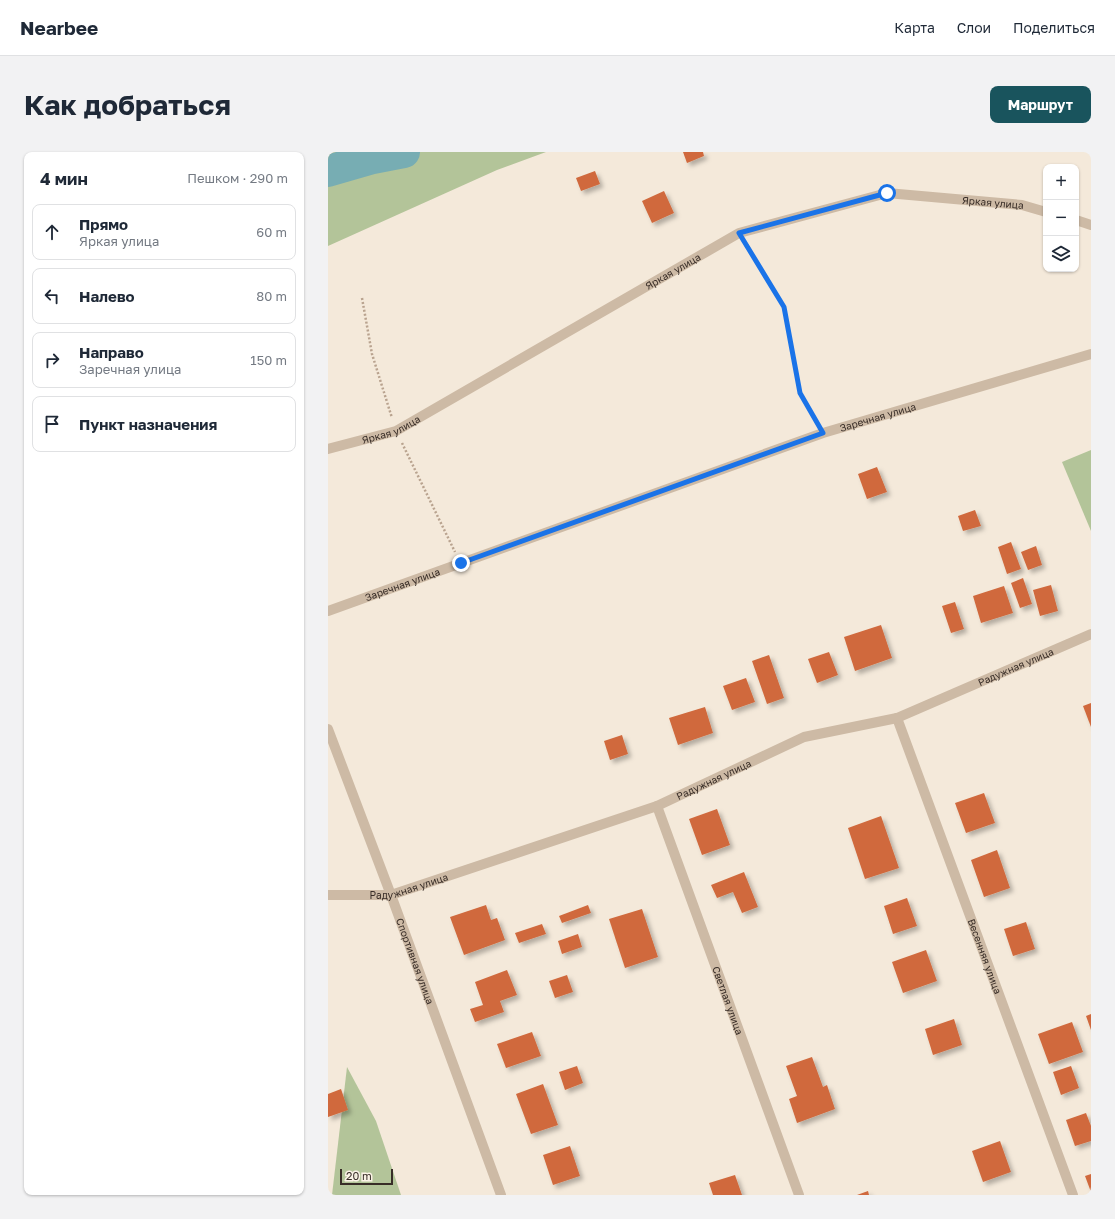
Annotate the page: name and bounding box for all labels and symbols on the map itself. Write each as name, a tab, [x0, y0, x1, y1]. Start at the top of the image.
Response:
route start	[878, 184, 896, 202]
street label: Яркая улица	[962, 194, 1024, 211]
street label: Яркая улица	[643, 251, 703, 292]
street label: Заречная улица	[838, 400, 917, 434]
street label: Яркая улица	[360, 413, 422, 446]
route end	[452, 554, 470, 572]
street label: Заречная улица	[363, 565, 441, 603]
street label: Радужная улица	[976, 645, 1055, 688]
street label: Радужная улица	[674, 757, 753, 802]
street label: Радужная улица	[369, 870, 449, 901]
street label: Спортивная улица	[394, 916, 437, 1006]
street label: Весенняя улица	[966, 917, 1004, 996]
street label: Светлая улица	[710, 965, 746, 1036]
scale bar	[340, 1167, 393, 1186]

